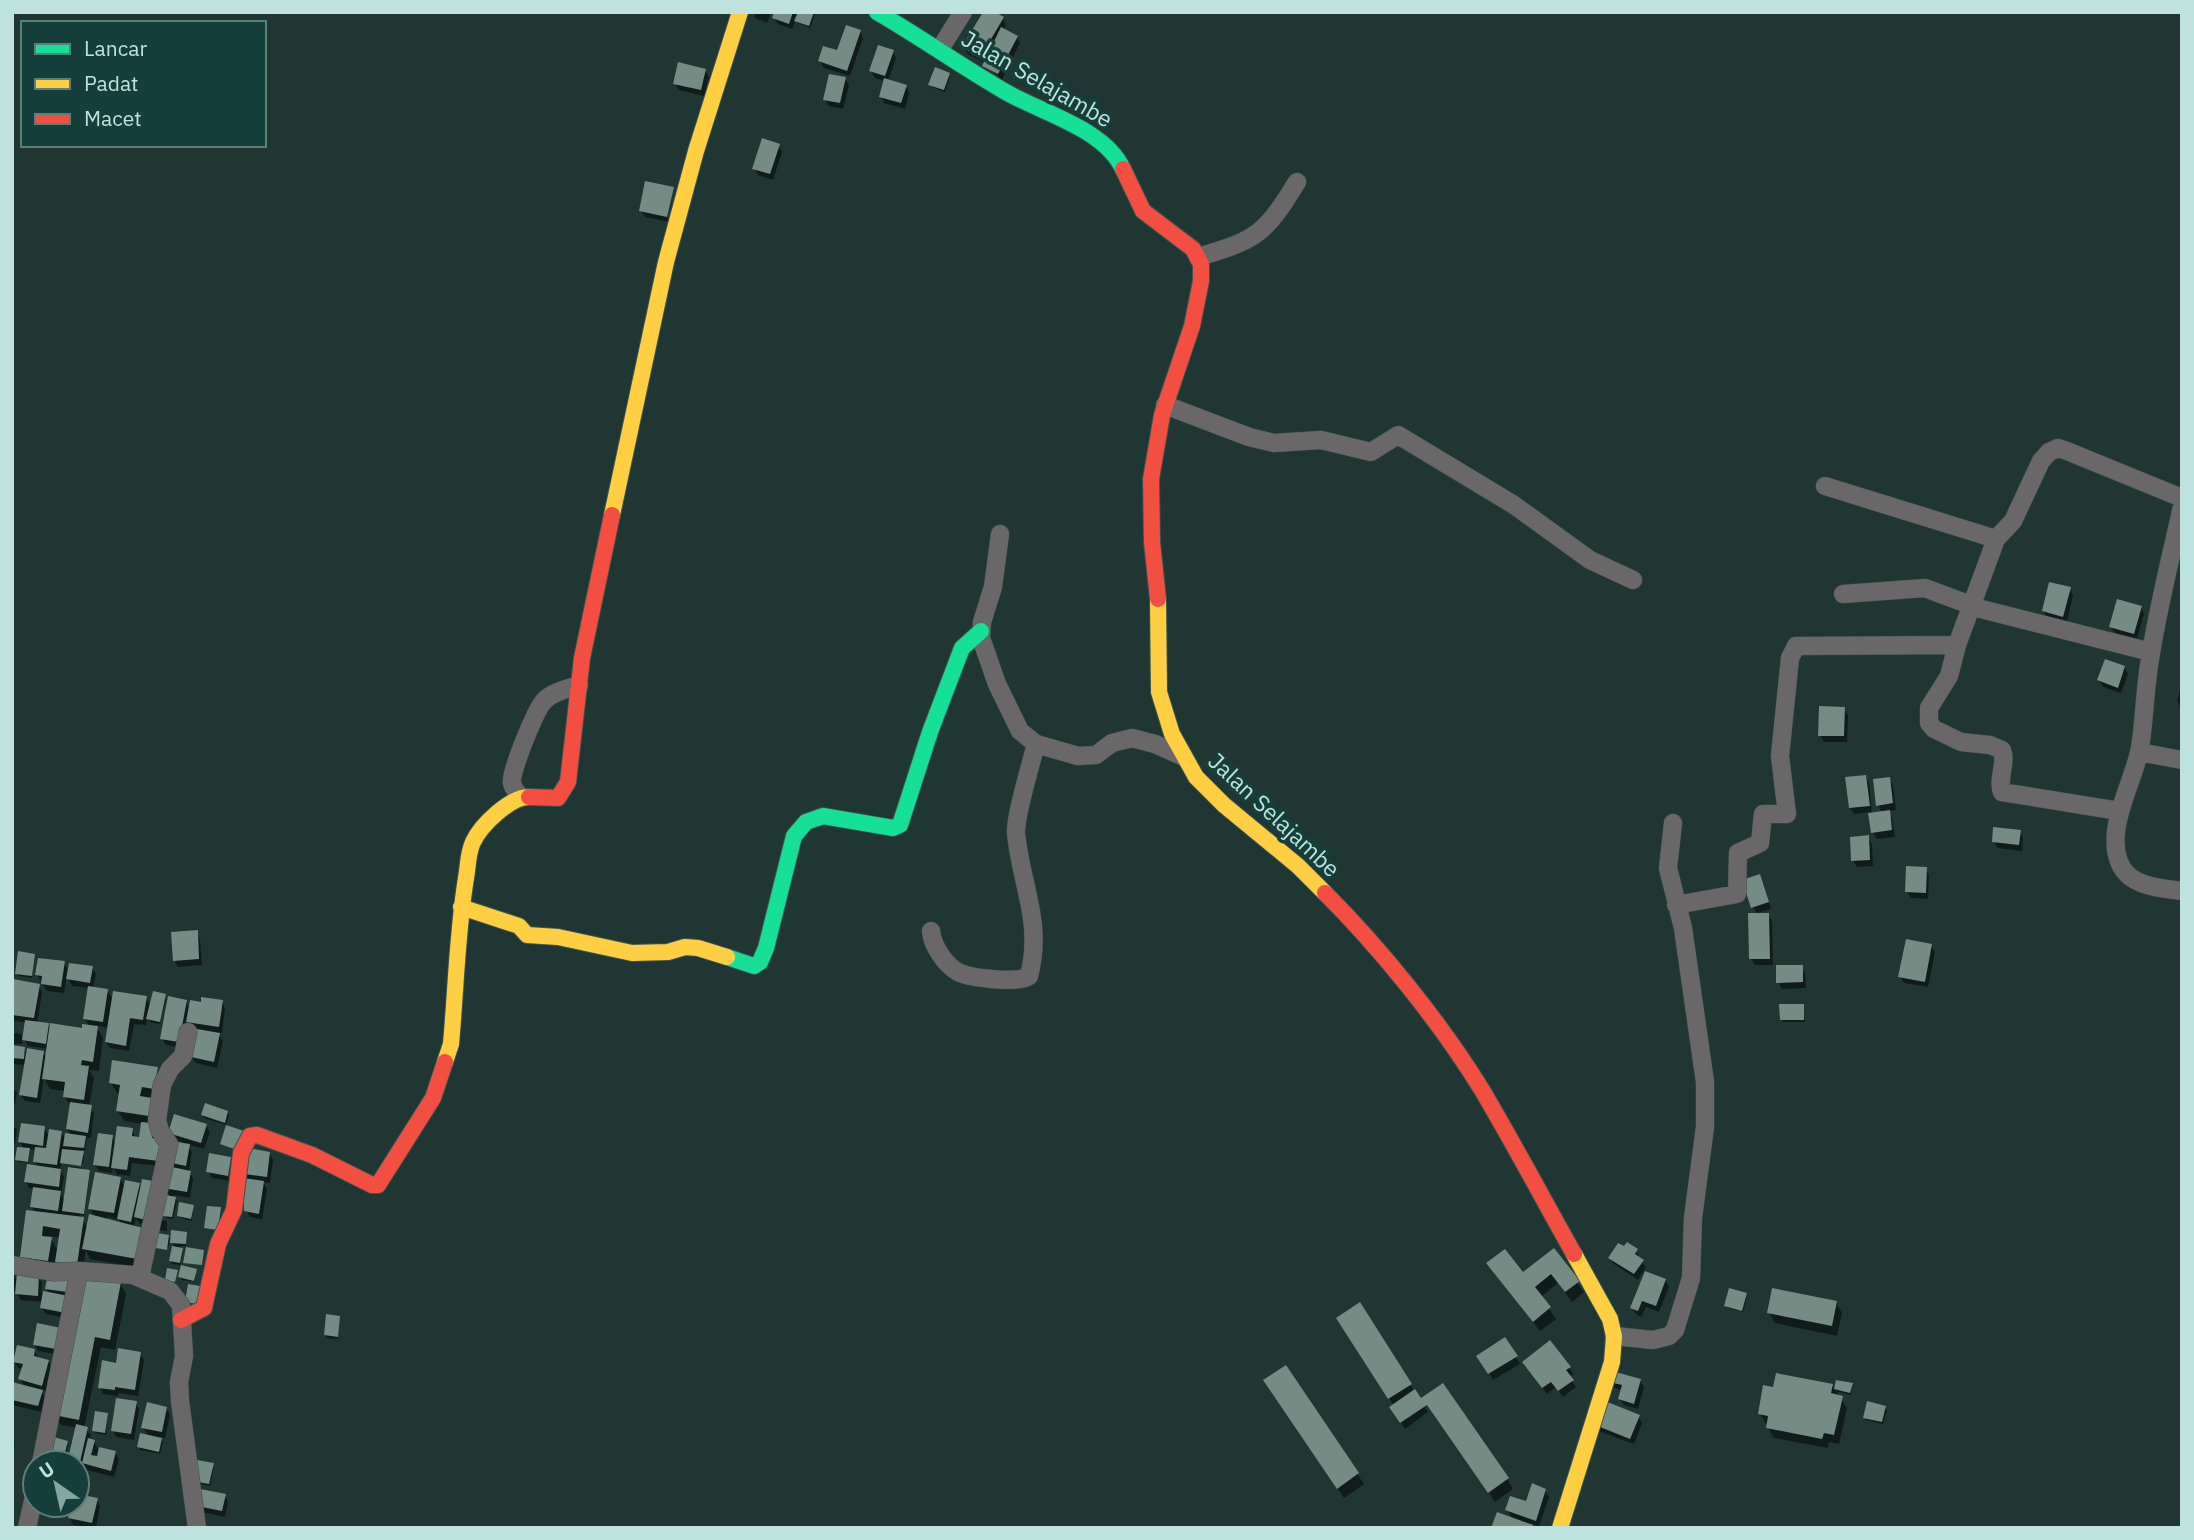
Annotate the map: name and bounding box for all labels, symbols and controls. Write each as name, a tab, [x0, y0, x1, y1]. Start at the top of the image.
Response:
legend	[21, 21, 266, 147]
street label: Jalan Selajambe	[957, 23, 1118, 134]
text: Lancar	[84, 34, 147, 62]
text: Padat	[84, 69, 139, 97]
text: Macet	[84, 104, 142, 132]
street label: Jalan Selajambe	[1202, 745, 1347, 883]
north arrow	[21, 1449, 91, 1519]
text: U	[34, 1456, 59, 1484]

